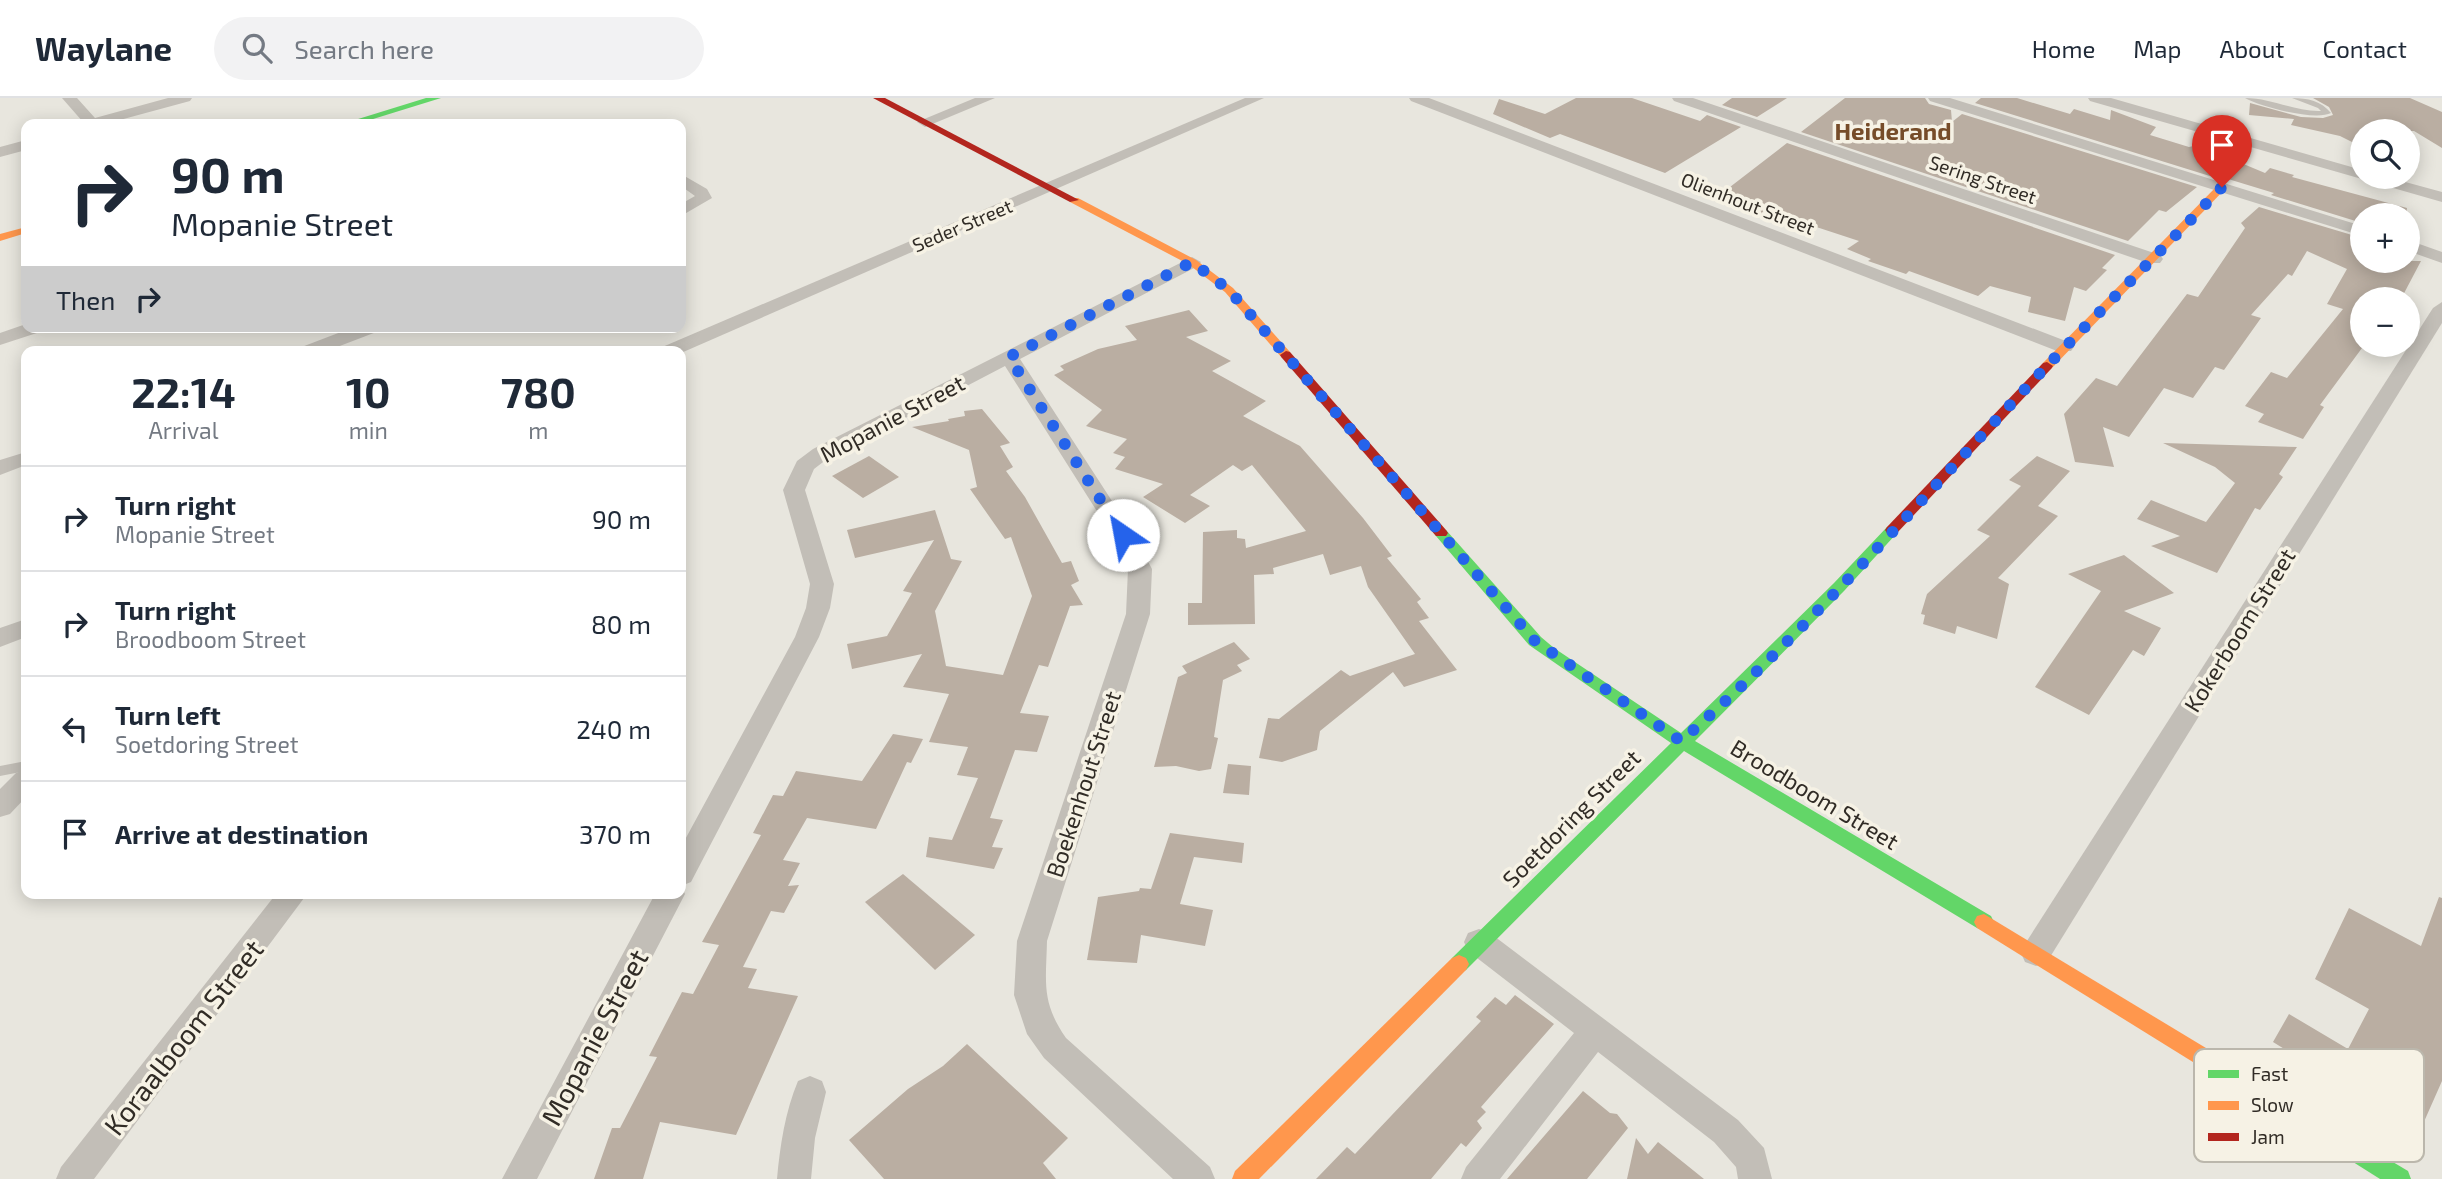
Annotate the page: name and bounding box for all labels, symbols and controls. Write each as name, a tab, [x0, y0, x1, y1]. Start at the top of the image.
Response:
search box	[214, 17, 704, 80]
text: Waylane	[35, 28, 172, 68]
icon: search	[238, 29, 276, 67]
text: Search here	[294, 33, 434, 64]
text: Home	[2032, 34, 2095, 63]
text: Map	[2133, 34, 2181, 63]
text: About	[2219, 34, 2285, 63]
text: Contact	[2323, 34, 2407, 63]
pin	[2192, 115, 2252, 187]
district label: Heiderand	[1834, 116, 1952, 145]
map controls	[2350, 119, 2420, 357]
button: search	[2350, 119, 2420, 189]
icon: arrive	[2203, 126, 2241, 164]
text: 90 m	[171, 144, 285, 203]
icon: right	[56, 147, 147, 238]
street label: Sering Street	[1926, 150, 2040, 208]
street label: Olienhout Street	[1678, 167, 1818, 239]
street label: Seder Street	[909, 194, 1015, 256]
button: +	[2350, 203, 2420, 273]
text: Mopanie Street	[171, 204, 393, 242]
icon: right	[129, 280, 167, 318]
text: Then	[56, 284, 115, 315]
button: −	[2350, 287, 2420, 357]
text: 22:14	[131, 366, 236, 416]
text: 10	[346, 366, 391, 416]
text: 780	[501, 366, 576, 416]
street label: Mopanie Street	[815, 368, 969, 468]
text: Arrival	[148, 416, 218, 444]
text: min	[349, 416, 388, 444]
text: m	[528, 416, 548, 444]
text: Turn right	[115, 489, 236, 520]
position arrow	[1086, 498, 1160, 572]
icon: right	[56, 500, 94, 538]
text: 90 m	[592, 503, 651, 534]
text: Mopanie Street	[115, 520, 275, 548]
street label: Kokerboom Street	[2177, 543, 2301, 717]
text: Turn right	[115, 594, 236, 625]
icon: right	[56, 605, 94, 643]
text: 80 m	[591, 608, 651, 639]
text: Broodboom Street	[115, 625, 306, 653]
street label: Boekenhout Street	[1040, 687, 1126, 881]
text: Turn left	[115, 699, 221, 730]
icon: left	[56, 710, 94, 748]
text: 240 m	[576, 713, 651, 744]
text: Soetdoring Street	[115, 730, 299, 758]
street label: Broodboom Street	[1726, 733, 1904, 855]
street label: Soetdoring Street	[1496, 743, 1646, 893]
icon: arrive	[56, 815, 94, 853]
text: Arrive at destination	[115, 818, 368, 849]
text: 370 m	[579, 818, 651, 849]
street label: Koraalboom Street	[96, 932, 270, 1142]
street label: Mopanie Street	[533, 943, 655, 1131]
legend	[2194, 1049, 2424, 1162]
text: Fast	[2251, 1062, 2288, 1085]
text: Slow	[2251, 1093, 2294, 1116]
text: Jam	[2251, 1125, 2285, 1148]

